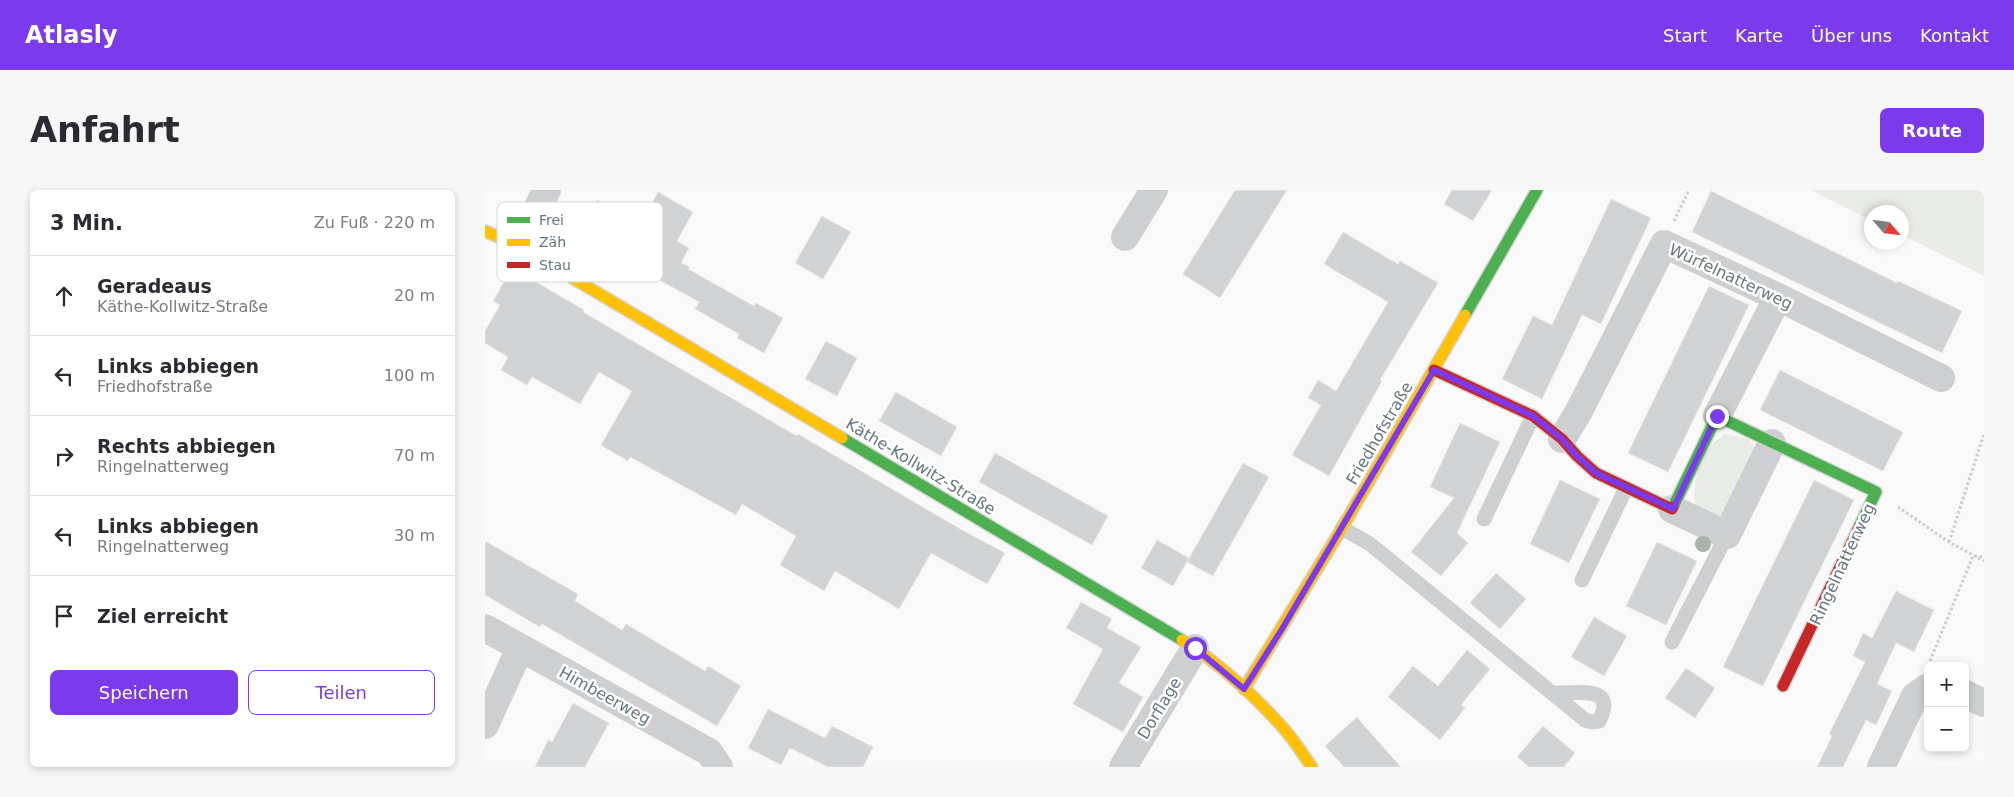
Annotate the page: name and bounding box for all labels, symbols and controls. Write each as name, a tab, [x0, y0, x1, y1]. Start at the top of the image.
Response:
text: Atlasly	[25, 21, 118, 49]
text: Start	[1663, 25, 1707, 46]
text: Karte	[1735, 25, 1783, 46]
text: Über uns	[1811, 25, 1892, 46]
text: Kontakt	[1920, 25, 1989, 46]
button: Route	[1880, 108, 1984, 153]
text: Anfahrt	[30, 110, 180, 150]
legend	[497, 202, 663, 282]
north arrow	[1864, 205, 1909, 250]
text: 3 Min.	[50, 211, 123, 235]
text: Frei	[539, 212, 564, 228]
text: Zu Fuß · 220 m	[314, 213, 435, 232]
text: Zäh	[539, 234, 566, 250]
street label: Würfelnatterweg	[1666, 240, 1795, 313]
text: Stau	[539, 257, 571, 273]
text: Geradeaus	[97, 275, 212, 297]
icon: ahead	[50, 282, 78, 310]
text: 20 m	[394, 286, 435, 305]
text: Käthe-Kollwitz-Straße	[97, 297, 268, 316]
text: Links abbiegen	[97, 355, 259, 377]
icon: left	[50, 362, 78, 390]
text: 100 m	[384, 366, 435, 385]
text: Friedhofstraße	[97, 377, 213, 396]
street label: Friedhofstraße	[1342, 378, 1417, 488]
route end	[1706, 405, 1729, 428]
street label: Käthe-Kollwitz-Straße	[843, 414, 999, 519]
text: Rechts abbiegen	[97, 435, 276, 457]
icon: right	[50, 442, 78, 470]
text: 70 m	[394, 446, 435, 465]
text: Ringelnatterweg	[97, 457, 229, 476]
street label: Ringelnatterweg	[1806, 500, 1879, 628]
text: Links abbiegen	[97, 515, 259, 537]
icon: left	[50, 522, 78, 550]
text: 30 m	[394, 526, 435, 545]
text: Ringelnatterweg	[97, 537, 229, 556]
icon: arrive	[50, 602, 78, 630]
text: Ziel erreicht	[97, 605, 228, 627]
route start	[1184, 637, 1207, 660]
map controls	[1924, 662, 1969, 752]
button: +	[1924, 662, 1969, 707]
street label: Himbeerweg	[556, 663, 654, 728]
button: Speichern	[50, 670, 238, 715]
button: Teilen	[248, 670, 435, 715]
street label: Dorflage	[1134, 674, 1185, 743]
button: −	[1924, 707, 1969, 752]

